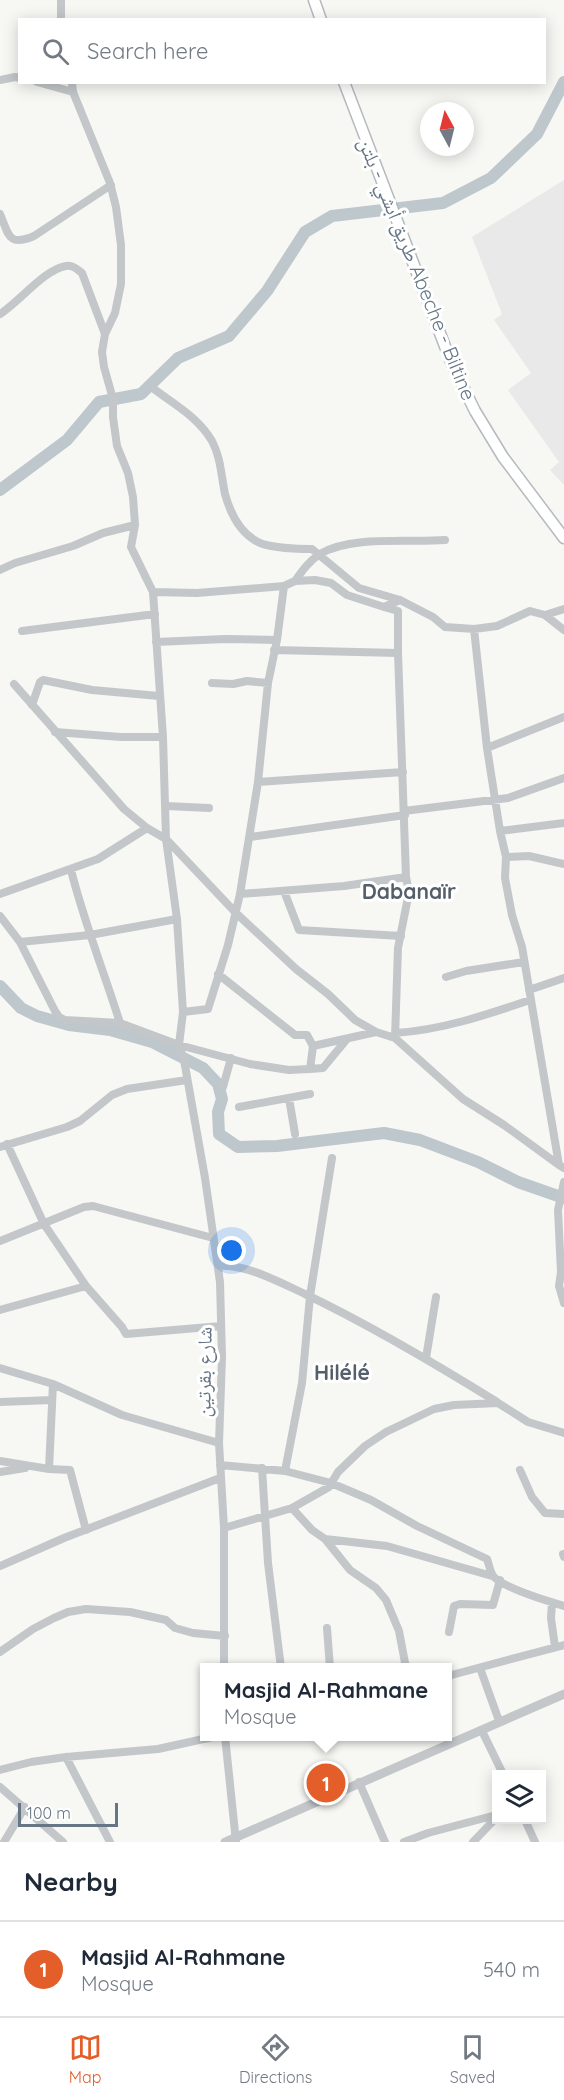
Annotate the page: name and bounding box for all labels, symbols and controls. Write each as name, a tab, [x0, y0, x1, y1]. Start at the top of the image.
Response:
search box	[18, 18, 546, 84]
icon: search	[39, 35, 72, 68]
text: Search here	[87, 37, 208, 65]
north arrow	[420, 102, 474, 156]
street label: طريق أبشي - بلتن Abeche - Biltine	[349, 134, 482, 405]
district label: Dabanaïr	[362, 878, 456, 904]
your location	[217, 1236, 246, 1265]
street label: شارع بقرتين	[190, 1326, 218, 1418]
district label: Hilélé	[314, 1359, 370, 1385]
popup	[200, 1663, 452, 1741]
text: Masjid Al-Rahmane	[224, 1676, 428, 1704]
text: Mosque	[224, 1704, 297, 1729]
pin: 1	[306, 1760, 346, 1806]
map controls	[492, 1770, 546, 1824]
button: layers	[492, 1770, 546, 1824]
scale bar	[18, 1800, 118, 1828]
text: 100 m	[27, 1803, 71, 1823]
text: Nearby	[24, 1865, 118, 1898]
text: Masjid Al-Rahmane	[81, 1943, 285, 1971]
text: 1	[40, 1957, 47, 1982]
text: 540 m	[483, 1957, 540, 1982]
text: Mosque	[81, 1971, 154, 1996]
tab: Map	[69, 2031, 102, 2087]
tab: Directions	[239, 2031, 312, 2087]
tab: Saved	[450, 2031, 495, 2087]

